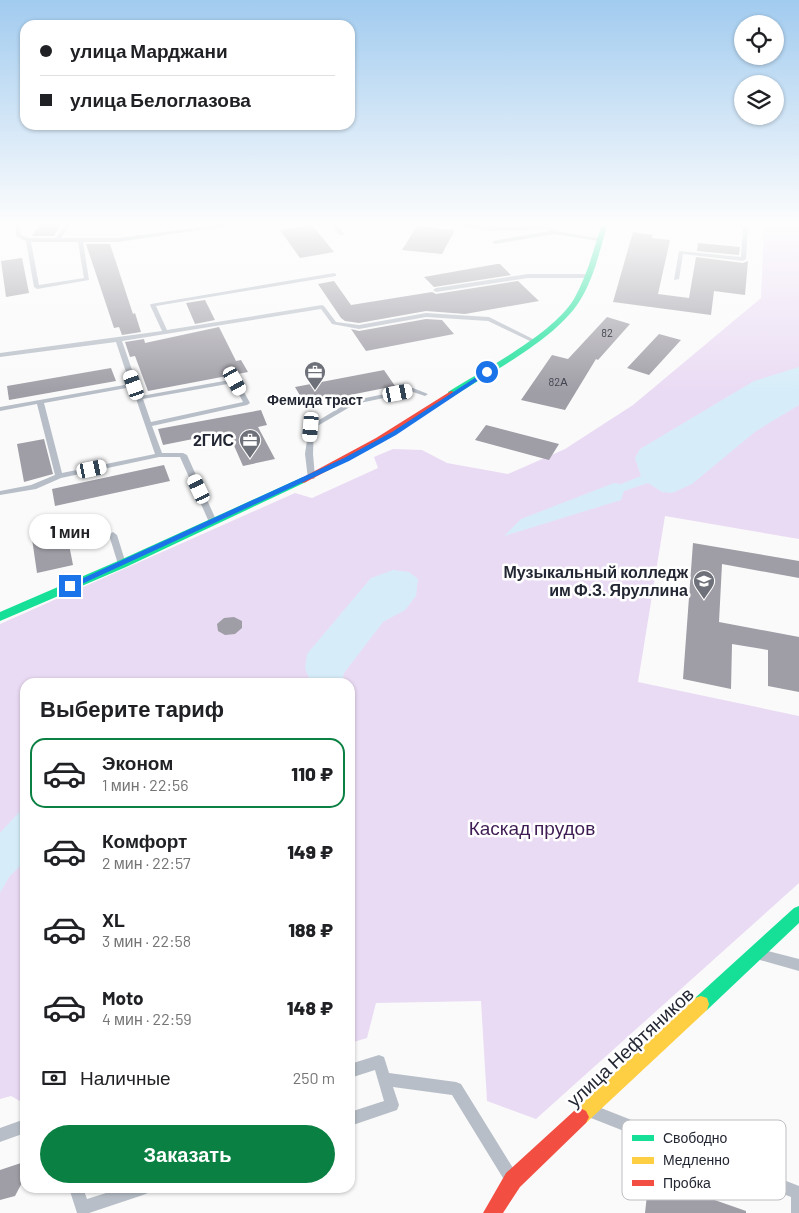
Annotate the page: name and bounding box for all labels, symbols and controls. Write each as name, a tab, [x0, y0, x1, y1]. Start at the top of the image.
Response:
map controls	[734, 15, 784, 125]
button: locate	[734, 15, 784, 65]
text: улица Марджани	[70, 39, 228, 62]
button: layers	[734, 75, 784, 125]
text: улица Белоглазова	[70, 88, 251, 111]
house number: 82	[601, 326, 613, 339]
office icon: Фемида траст	[303, 360, 327, 391]
route start	[476, 361, 498, 383]
car	[221, 364, 248, 398]
car	[122, 368, 145, 402]
house number: 82А	[549, 375, 568, 388]
car	[381, 383, 414, 403]
place label: Фемида траст	[267, 391, 363, 408]
car	[302, 411, 319, 443]
office icon: 2ГИС	[238, 428, 262, 459]
place label: 2ГИС	[193, 430, 234, 449]
car	[75, 459, 108, 479]
car	[185, 472, 212, 506]
callout: 1 мин	[29, 514, 111, 548]
text: 1 мин	[50, 522, 90, 541]
place label: Музыкальный колледж им Ф.З. Яруллина	[503, 562, 689, 599]
school or university icon: Музыкальный колледж им Ф.З. Яруллина	[692, 569, 716, 600]
route end	[59, 575, 81, 597]
text: Выберите тариф	[40, 695, 224, 721]
icon: car	[42, 751, 87, 796]
text: Эконом	[102, 751, 173, 774]
text: 110 ₽	[291, 762, 333, 785]
text: 1 мин · 22:56	[102, 775, 188, 794]
park label: Каскад прудов	[469, 816, 595, 839]
icon: car	[42, 829, 87, 874]
text: Комфорт	[102, 829, 187, 852]
text: 149 ₽	[287, 840, 333, 863]
text: 2 мин · 22:57	[102, 853, 191, 872]
icon: car	[42, 907, 87, 952]
text: XL	[102, 908, 125, 931]
text: 188 ₽	[288, 918, 333, 941]
text: 3 мин · 22:58	[102, 931, 191, 950]
street label: улица Нефтяников	[562, 982, 698, 1111]
icon: car	[42, 985, 87, 1030]
text: Moto	[102, 986, 144, 1009]
text: 148 ₽	[287, 996, 333, 1019]
text: 4 мин · 22:59	[102, 1009, 192, 1028]
icon: cash	[40, 1064, 68, 1092]
text: Наличные	[80, 1066, 171, 1089]
text: 250 m	[293, 1068, 335, 1087]
legend	[622, 1120, 786, 1200]
button: Заказать	[40, 1125, 335, 1183]
text: Свободно	[663, 1129, 728, 1146]
text: Медленно	[663, 1151, 730, 1168]
text: Пробка	[663, 1174, 711, 1191]

